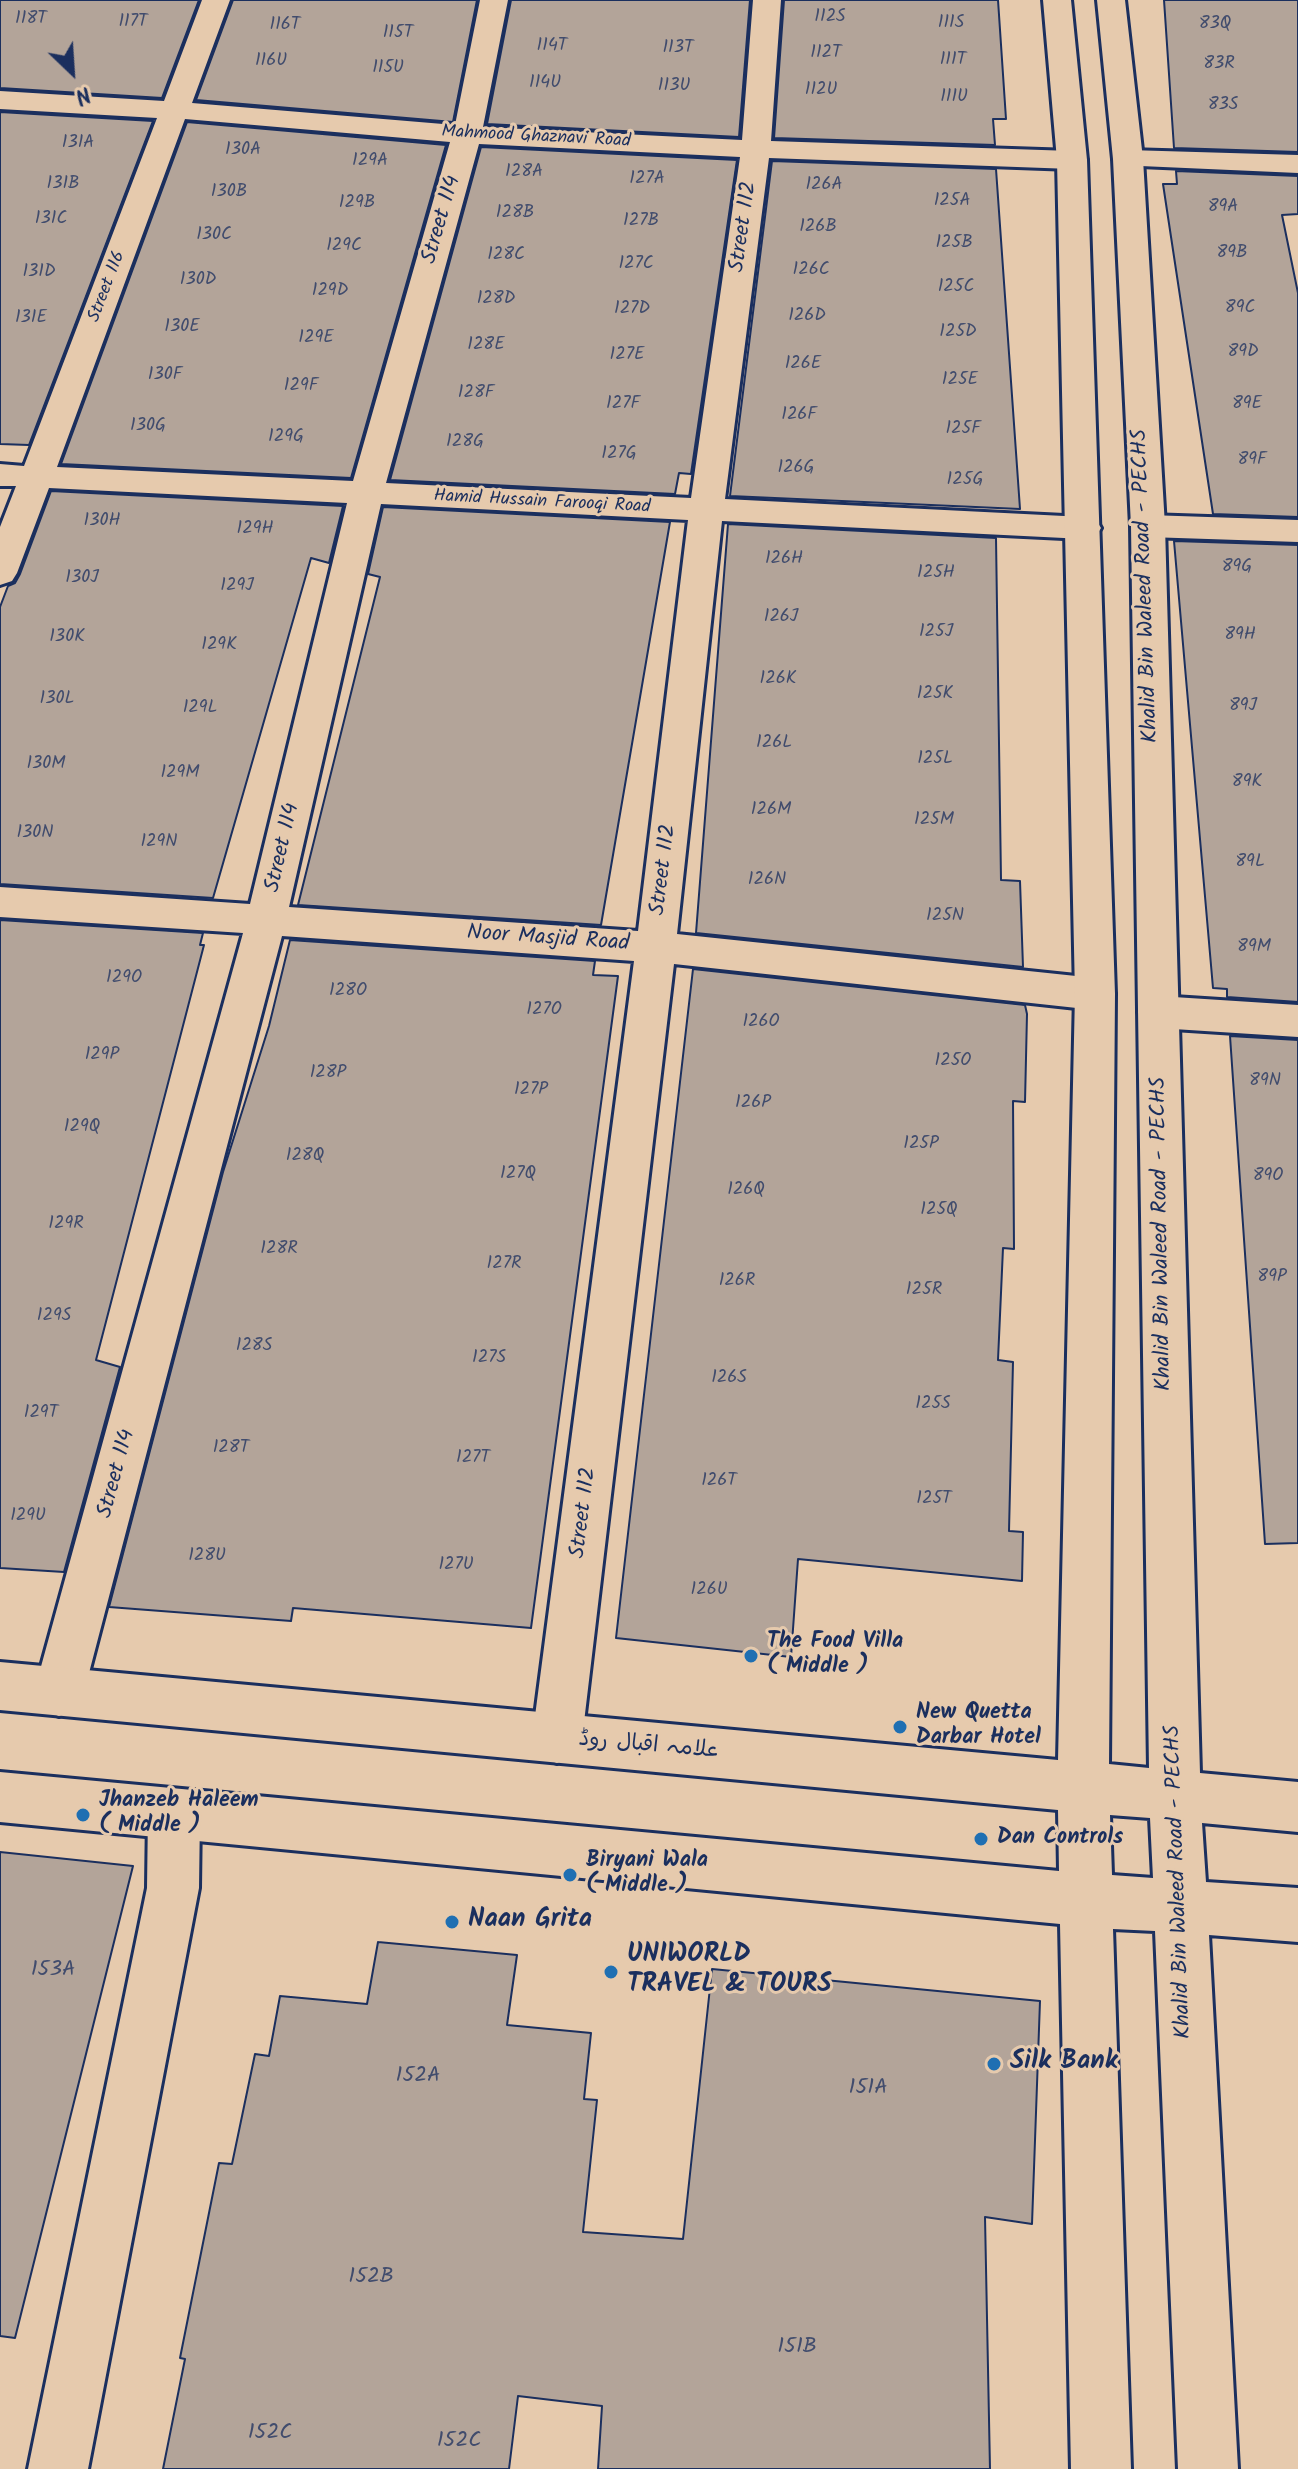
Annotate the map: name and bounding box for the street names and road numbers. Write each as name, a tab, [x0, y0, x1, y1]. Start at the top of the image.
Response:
street label: Mahmood Ghaznavi Road	[441, 122, 631, 154]
street label: Street 114	[418, 173, 468, 267]
street label: Street 112	[726, 180, 764, 274]
street label: Street 116	[85, 249, 131, 325]
street label: Khalid Bin Waleed Road - PECHS	[1128, 429, 1166, 743]
street label: Hamid Hussain Farooqi Road	[433, 487, 651, 519]
street label: Street 114	[261, 801, 307, 895]
street label: Street 112	[646, 823, 684, 917]
street label: Noor Masjid Road	[466, 921, 630, 959]
street label: Khalid Bin Waleed Road - PECHS	[1147, 1077, 1179, 1391]
street label: Street 114	[94, 1427, 142, 1521]
street label: Street 112	[566, 1466, 604, 1560]
street label: Khalid Bin Waleed Road - PECHS	[1161, 1725, 1199, 2039]
street label: علامہ اقبال روڈ	[577, 1728, 721, 1766]

